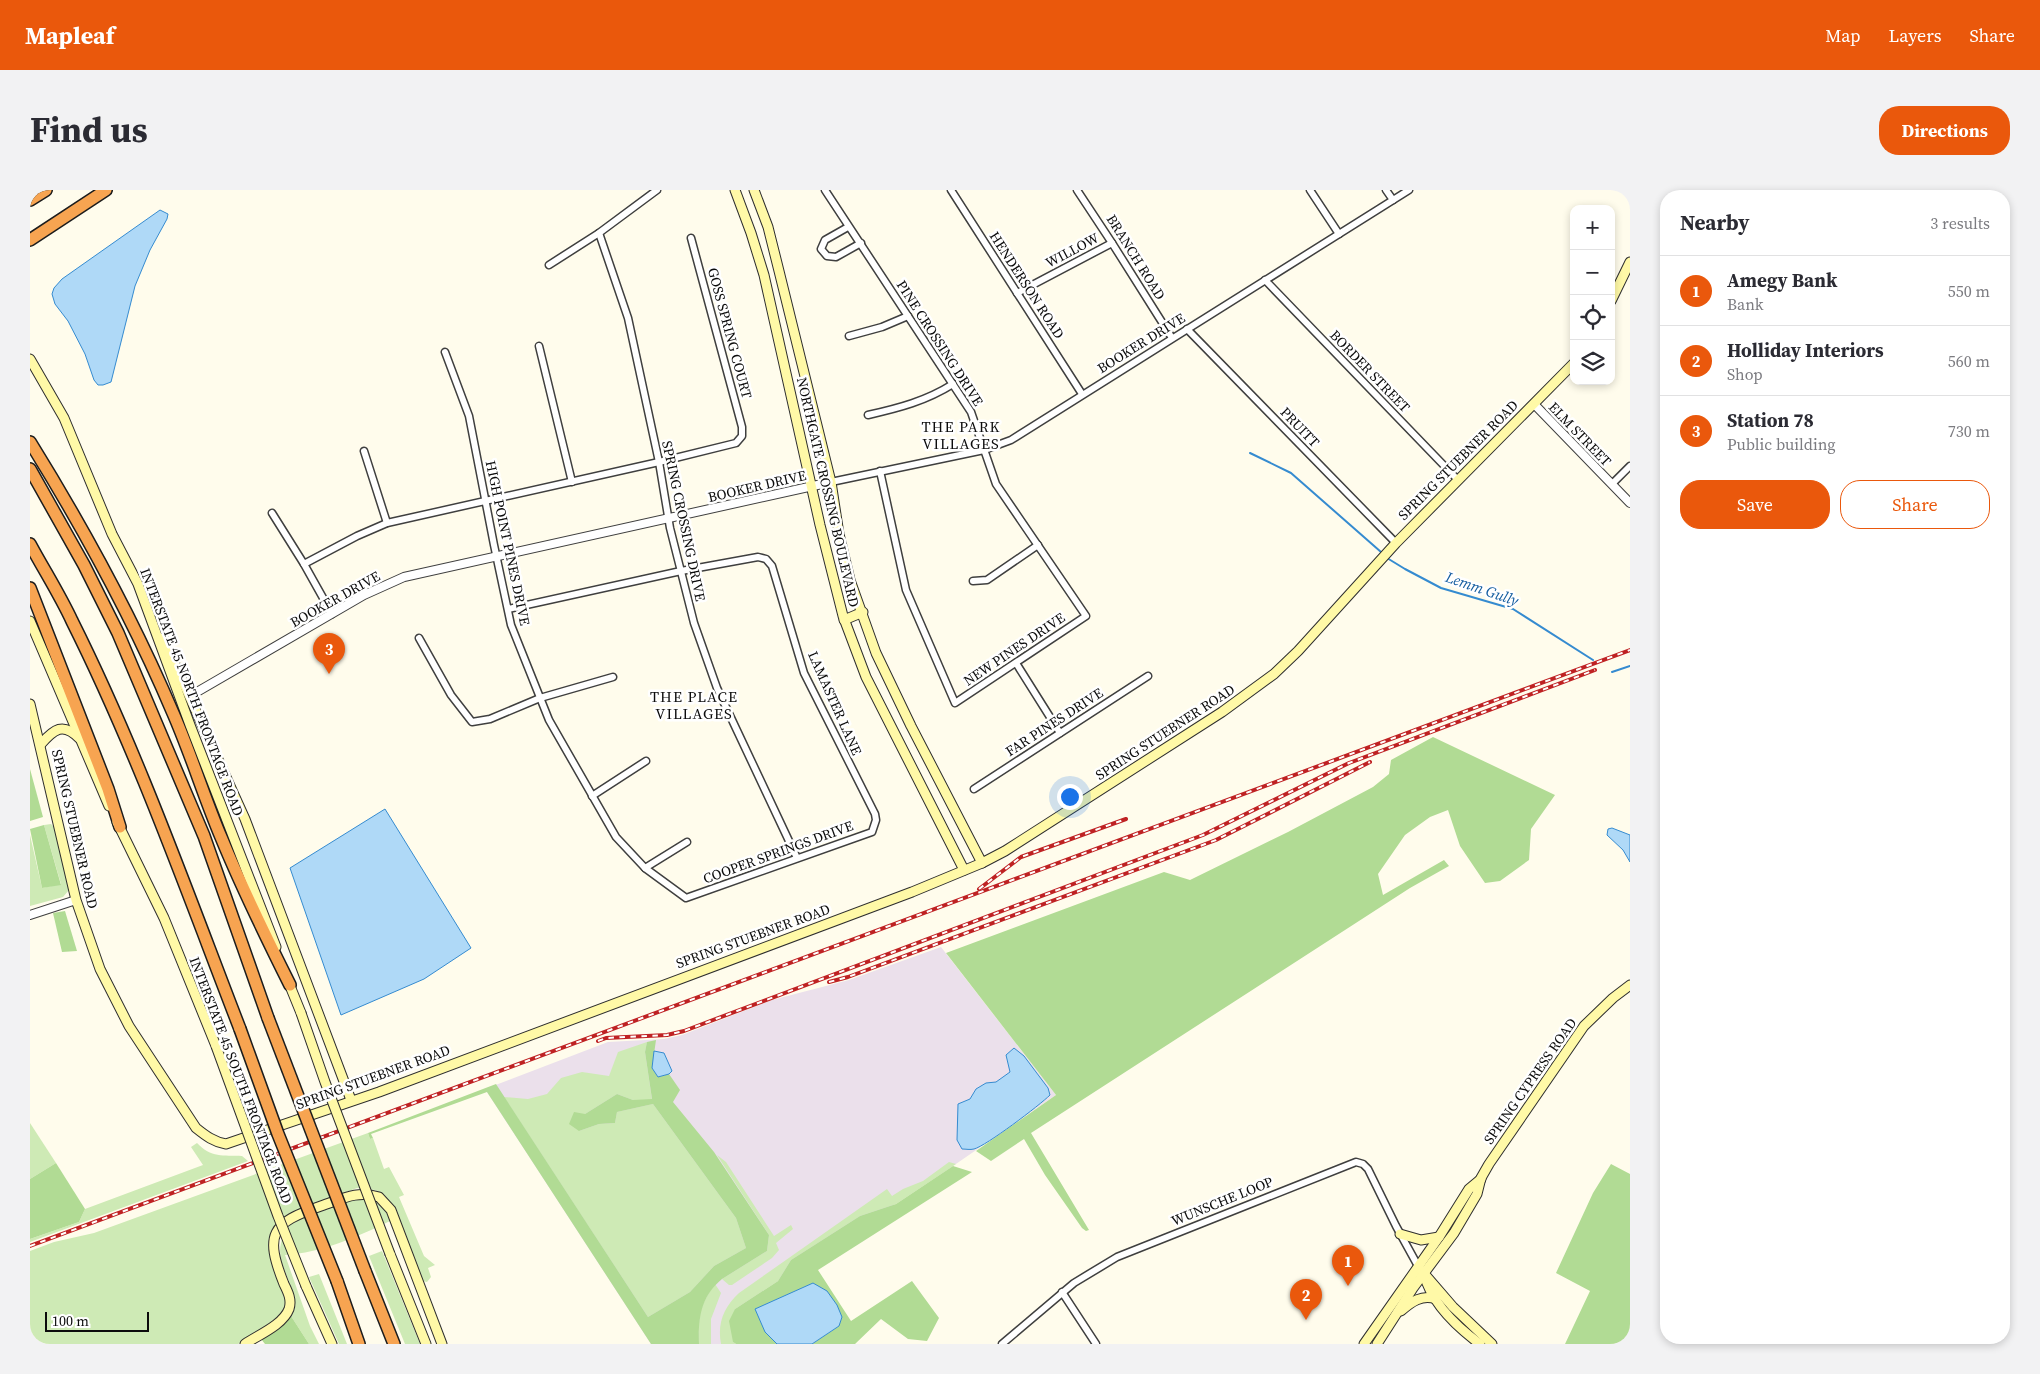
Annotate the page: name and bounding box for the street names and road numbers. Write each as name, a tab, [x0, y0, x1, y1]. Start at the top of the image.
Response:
street label: BRANCH ROAD	[1102, 210, 1170, 304]
street label: HENDERSON ROAD	[985, 227, 1069, 343]
street label: WILLOW	[1042, 227, 1103, 272]
street label: GOSS SPRING COURT	[703, 265, 757, 401]
street label: PINE CROSSING DRIVE	[892, 276, 988, 410]
street label: BOOKER DRIVE	[1093, 308, 1189, 378]
street label: BORDER STREET	[1325, 325, 1415, 417]
street label: NORTHGATE CROSSING BOULEVARD	[792, 375, 864, 609]
street label: SPRING STUEBNER ROAD	[1393, 395, 1523, 525]
street label: ELM STREET	[1544, 397, 1616, 471]
street label: PRUITT	[1276, 402, 1325, 452]
street label: SPRING CROSSING DRIVE	[657, 439, 711, 603]
street label: HIGH POINT PINES DRIVE	[481, 459, 535, 627]
street label: BOOKER DRIVE	[706, 465, 808, 507]
street label: INTERSTATE 45 NORTH FRONTAGE ROAD	[135, 565, 249, 819]
street label: BOOKER DRIVE	[286, 566, 384, 632]
street label: NEW PINES DRIVE	[959, 608, 1069, 690]
street label: LAMASTER LANE	[803, 648, 867, 758]
street label: SPRING STUEBNER ROAD	[1091, 679, 1239, 785]
street label: FAR PINES DRIVE	[1001, 683, 1107, 761]
street label: SPRING STUEBNER ROAD	[47, 747, 103, 911]
street label: COOPER SPRINGS DRIVE	[700, 815, 856, 889]
street label: SPRING STUEBNER ROAD	[673, 899, 833, 973]
street label: INTERSTATE 45 SOUTH FRONTAGE ROAD	[185, 954, 297, 1206]
street label: SPRING CYPRESS ROAD	[1479, 1014, 1581, 1148]
street label: SPRING STUEBNER ROAD	[293, 1040, 453, 1114]
street label: WUNSCHE LOOP	[1168, 1171, 1276, 1231]

